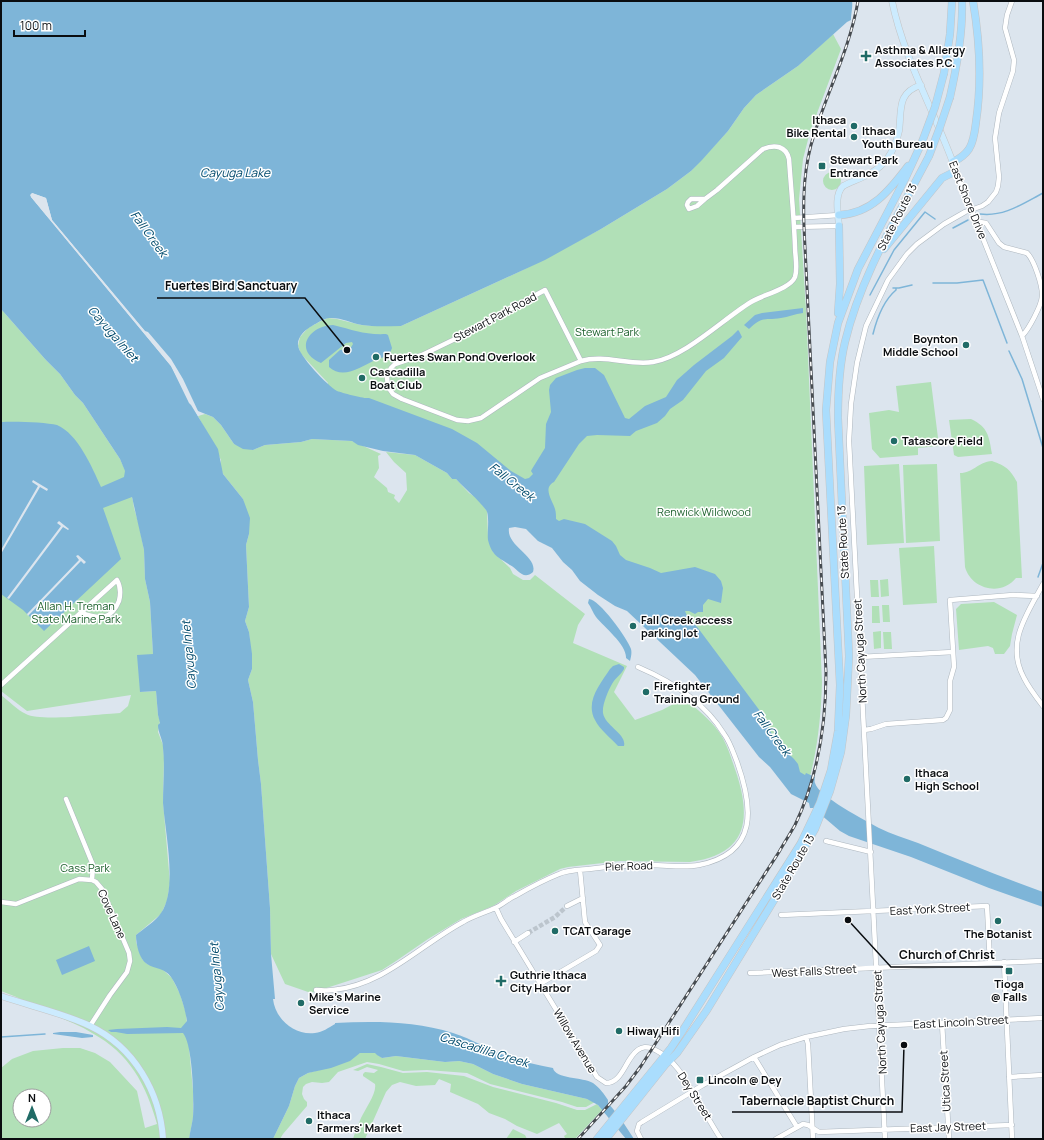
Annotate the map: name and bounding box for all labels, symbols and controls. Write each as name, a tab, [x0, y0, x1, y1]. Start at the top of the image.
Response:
scale bar	[14, 12, 85, 38]
text: 100 m	[20, 17, 52, 34]
place label: Asthma & Allergy Associates P.C.	[875, 42, 966, 70]
marker: Asthma & Allergy Associates P.C.	[860, 50, 872, 62]
place label: Ithaca Bike Rental	[787, 112, 846, 140]
marker: Ithaca Bike Rental	[849, 121, 859, 131]
place label: Ithaca Youth Bureau	[862, 123, 933, 151]
marker: Ithaca Youth Bureau	[849, 132, 859, 142]
place label: Stewart Park Entrance	[830, 152, 899, 180]
street label: East Shore Drive	[946, 159, 991, 242]
marker: Stewart Park Entrance	[817, 161, 827, 171]
water label: Cayuga Lake	[200, 164, 271, 181]
street label: State Route 13	[873, 181, 920, 253]
water label: Fall Creek	[127, 207, 173, 262]
callout: Fuertes Bird Sanctuary	[157, 274, 305, 298]
text: Fuertes Bird Sanctuary	[165, 277, 297, 294]
street label: Stewart Park Road	[451, 288, 539, 345]
water label: Cayuga Inlet	[84, 302, 143, 366]
park label: Stewart Park	[575, 324, 639, 339]
place label: Boynton Middle School	[883, 331, 958, 359]
marker: Boynton Middle School	[961, 340, 971, 350]
place label: Fuertes Swan Pond Overlook	[384, 349, 536, 364]
marker: Fuertes Swan Pond Overlook	[371, 352, 381, 362]
place label: Cascadilla Boat Club	[370, 364, 425, 392]
marker: Cascadilla Boat Club	[357, 373, 367, 383]
place label: Tatascore Field	[902, 433, 983, 448]
marker: Tatascore Field	[889, 436, 899, 446]
water label: Fall Creek	[486, 459, 540, 506]
park label: Renwick Wildwood	[657, 504, 751, 519]
street label: State Route 13	[833, 505, 852, 579]
park label: Allan H. Treman State Marine Park	[31, 598, 121, 626]
street label: North Cayuga Street	[849, 599, 870, 703]
place label: Fall Creek access parking lot	[641, 612, 732, 640]
water label: Cayuga Inlet	[177, 619, 200, 690]
marker: Fall Creek access parking lot	[628, 621, 638, 631]
place label: Firefighter Training Ground	[654, 678, 739, 706]
marker: Firefighter Training Ground	[641, 687, 651, 697]
water label: Fall Creek	[750, 706, 796, 761]
place label: Ithaca High School	[915, 765, 979, 793]
marker: Ithaca High School	[902, 774, 912, 784]
street label: State Route 13	[768, 831, 817, 902]
street label: Pier Road	[605, 857, 653, 874]
park label: Cass Park	[60, 860, 110, 875]
street label: Cove Lane	[95, 887, 130, 941]
street label: East York Street	[889, 899, 971, 918]
marker: The Botanist	[993, 916, 1003, 926]
place label: TCAT Garage	[563, 923, 632, 938]
marker: TCAT Garage	[550, 926, 560, 936]
place label: The Botanist	[964, 926, 1032, 941]
water label: Cayuga Inlet	[205, 941, 228, 1012]
callout: Church of Christ	[891, 943, 1003, 967]
text: Church of Christ	[899, 946, 995, 963]
street label: West Falls Street	[771, 961, 857, 980]
marker: Tioga @ Falls	[1004, 966, 1014, 976]
place label: Guthrie Ithaca City Harbor	[510, 967, 587, 995]
street label: North Cayuga Street	[869, 970, 890, 1074]
marker: Guthrie Ithaca City Harbor	[495, 975, 507, 987]
place label: Tioga @ Falls	[991, 976, 1027, 1004]
place label: Mike's Marine Service	[309, 989, 381, 1017]
marker: Mike's Marine Service	[296, 998, 306, 1008]
street label: Willow Avenue	[550, 1006, 601, 1076]
street label: East Lincoln Street	[913, 1012, 1009, 1031]
place label: Hiway Hifi	[627, 1023, 679, 1038]
marker: Hiway Hifi	[614, 1026, 624, 1036]
water label: Cascadilla Creek	[438, 1028, 533, 1072]
street label: Utica Street	[935, 1050, 954, 1112]
street label: Dey Street	[675, 1069, 716, 1123]
place label: Lincoln @ Dey	[708, 1072, 782, 1087]
marker: Lincoln @ Dey	[695, 1075, 705, 1085]
north arrow	[12, 1088, 52, 1128]
callout: Tabernacle Baptist Church	[732, 1088, 902, 1112]
text: N	[28, 1090, 36, 1105]
text: Tabernacle Baptist Church	[740, 1092, 894, 1109]
place label: Ithaca Farmers' Market	[317, 1107, 402, 1135]
marker: Ithaca Farmers' Market	[304, 1116, 314, 1126]
street label: East Jay Street	[910, 1118, 986, 1135]

